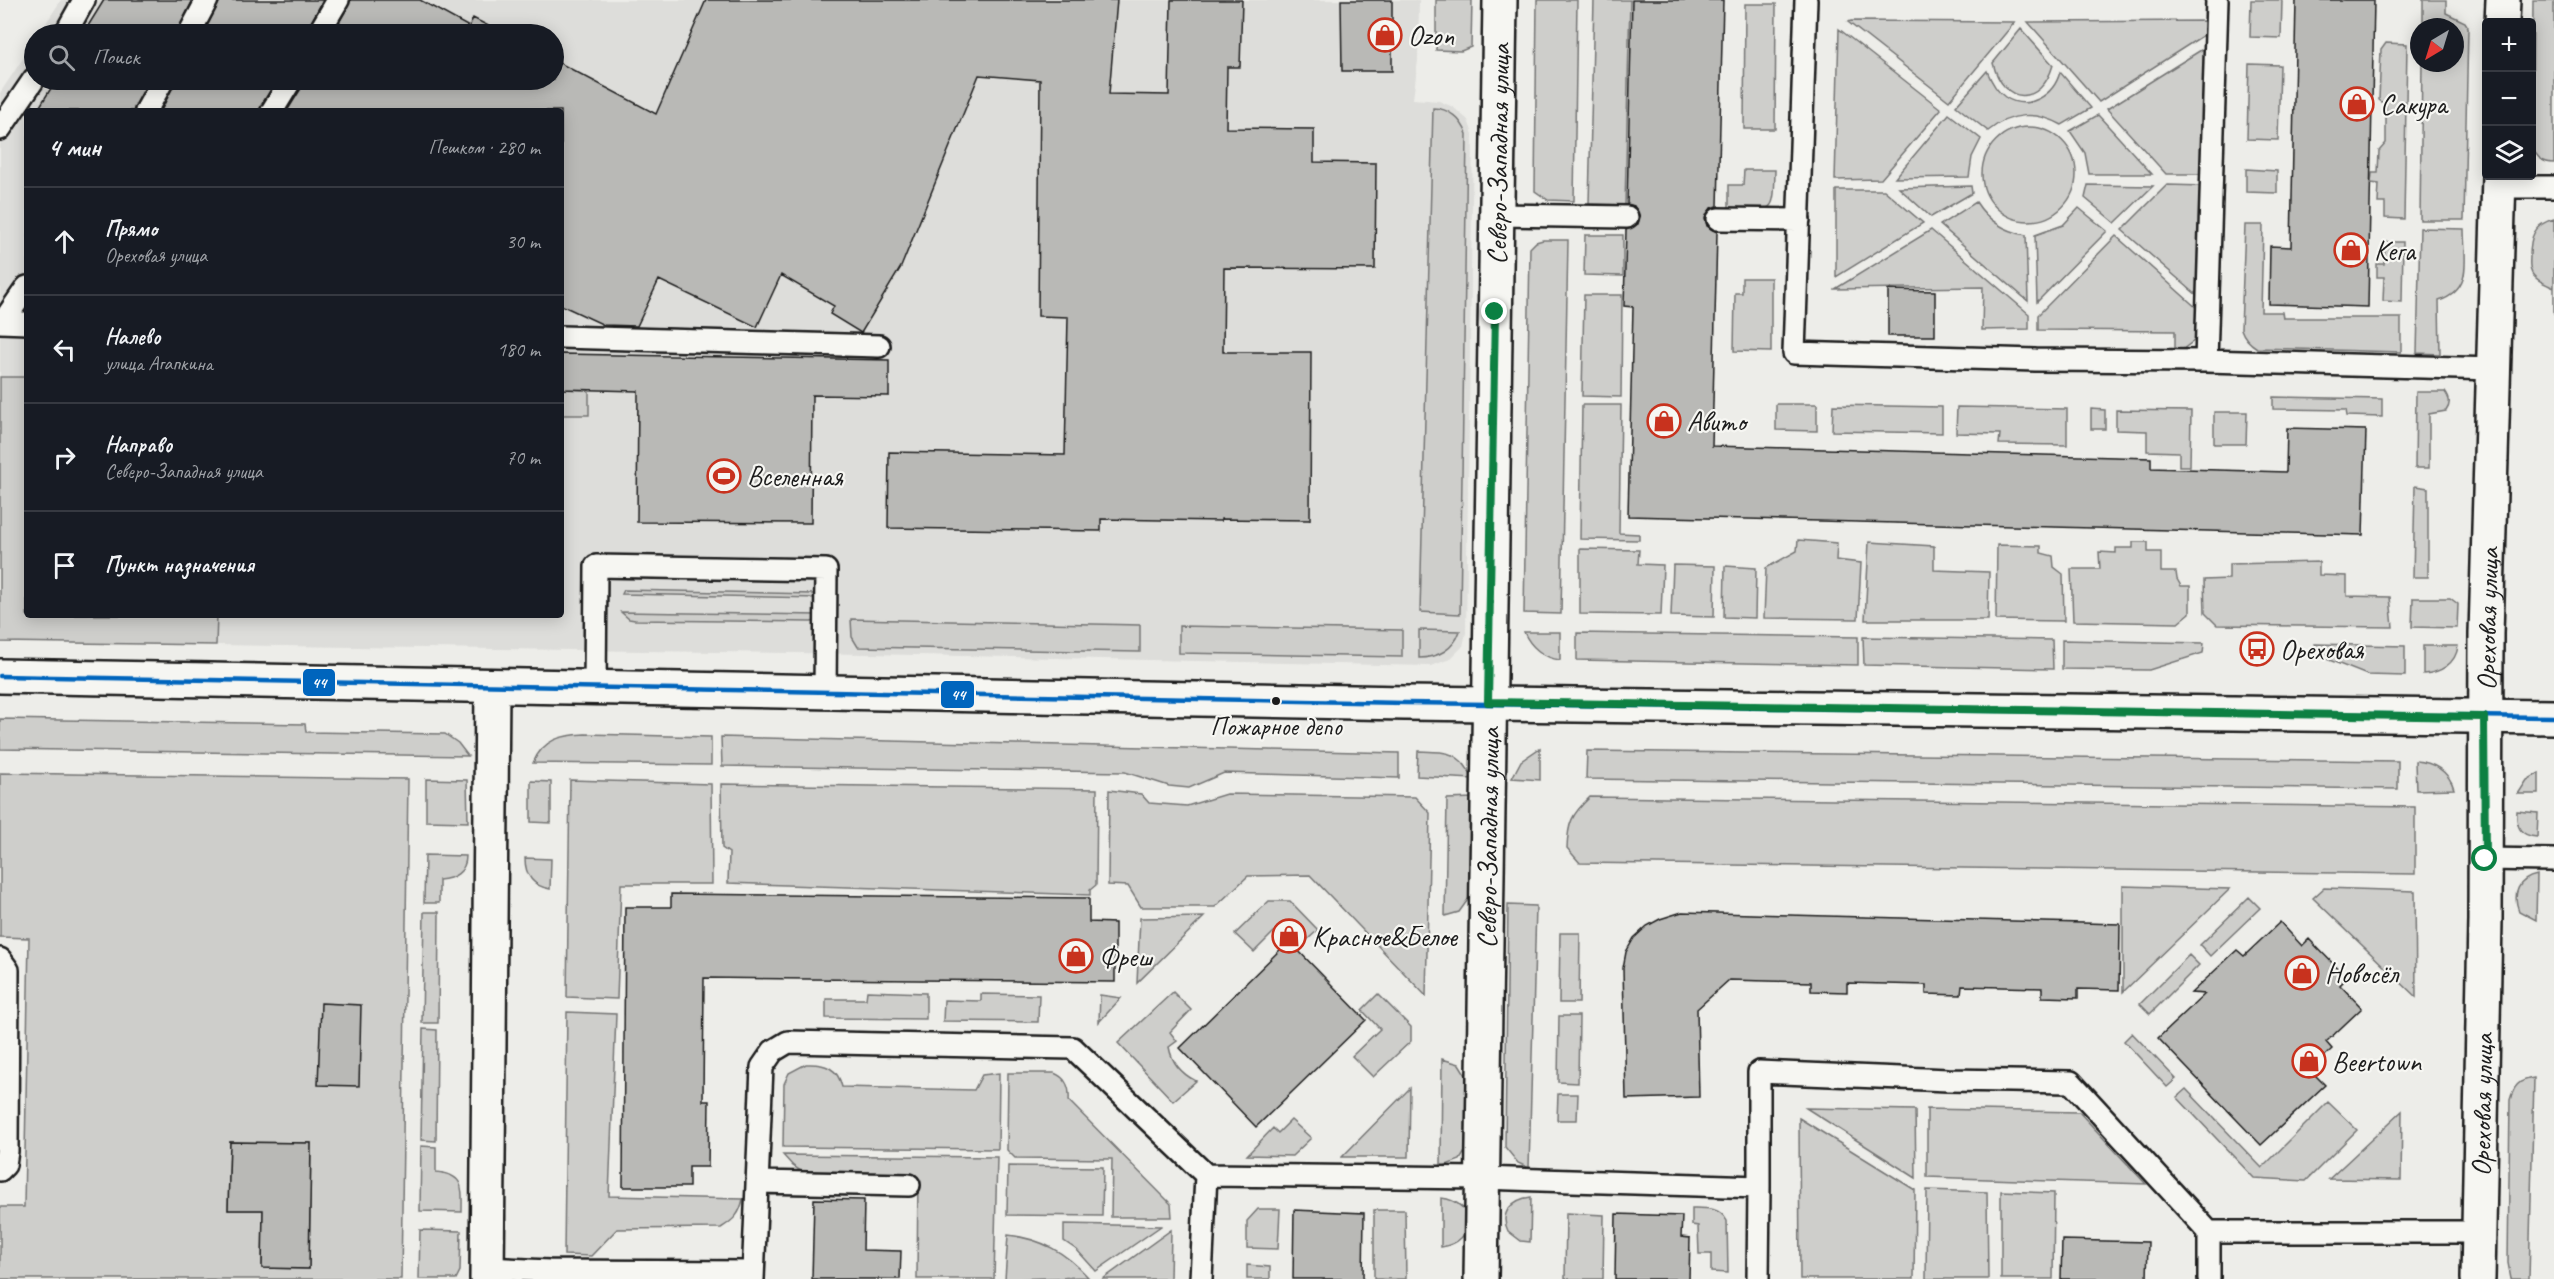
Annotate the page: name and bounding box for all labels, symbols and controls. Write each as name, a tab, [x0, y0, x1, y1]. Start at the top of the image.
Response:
shop icon: Ozon	[1367, 17, 1403, 53]
place label: Ozon	[1408, 18, 1454, 53]
north arrow	[2410, 18, 2464, 72]
map controls	[2482, 18, 2536, 180]
button: +	[2482, 18, 2536, 72]
search box	[24, 24, 564, 90]
icon: search	[45, 41, 78, 74]
street label: Северо-Западная улица	[1479, 42, 1517, 265]
text: Поиск	[93, 43, 139, 71]
button: −	[2482, 72, 2536, 126]
shop icon: Сакура	[2339, 86, 2375, 122]
place label: Сакура	[2380, 87, 2449, 122]
button: layers	[2482, 126, 2536, 180]
text: 4 мин	[48, 131, 101, 164]
text: Пешком · 280 m	[428, 135, 540, 160]
text: Прямо	[105, 215, 157, 243]
icon: ahead	[48, 225, 81, 258]
text: 30 m	[506, 229, 540, 254]
shop icon: Кега	[2333, 232, 2369, 268]
place label: Кега	[2374, 233, 2417, 268]
text: Ореховая улица	[105, 243, 207, 268]
route end	[1481, 298, 1507, 324]
text: Налево	[105, 323, 161, 351]
icon: left	[48, 333, 81, 366]
text: 180 m	[497, 337, 540, 362]
text: улица Агапкина	[105, 351, 213, 376]
shop icon: Авито	[1646, 403, 1682, 439]
place label: Авито	[1687, 404, 1749, 439]
text: Направо	[105, 431, 172, 459]
icon: right	[48, 441, 81, 474]
text: 70 m	[506, 445, 540, 470]
sports icon: Вселенная	[706, 458, 742, 494]
text: Северо-Западная улица	[105, 459, 263, 484]
place label: Вселенная	[747, 459, 843, 494]
street label: Ореховая улица	[2468, 545, 2506, 691]
icon: arrive	[48, 549, 81, 582]
text: Пункт назначения	[105, 551, 254, 579]
bus stop icon: Ореховая	[2239, 631, 2275, 667]
place label: Ореховая	[2280, 632, 2364, 667]
line badge: 44	[302, 668, 336, 697]
text: 44	[312, 673, 328, 693]
line badge: 44	[940, 680, 975, 709]
text: 44	[951, 685, 967, 705]
marker: Пожарное депо	[1270, 695, 1282, 707]
place label: Пожарное депо	[1210, 710, 1343, 743]
street label: Северо-Западная улица	[1468, 726, 1507, 949]
route start	[2471, 845, 2497, 871]
shop icon: Красное&Белое	[1271, 918, 1307, 954]
place label: Красное&Белое	[1312, 919, 1459, 954]
shop icon: Фреш	[1058, 938, 1094, 974]
place label: Фреш	[1099, 939, 1154, 974]
shop icon: Новосёл	[2284, 955, 2320, 991]
place label: Новосёл	[2325, 956, 2400, 991]
street label: Ореховая улица	[2463, 1032, 2500, 1177]
shop icon: Beertown	[2291, 1043, 2327, 1079]
place label: Beertown	[2332, 1044, 2422, 1079]

